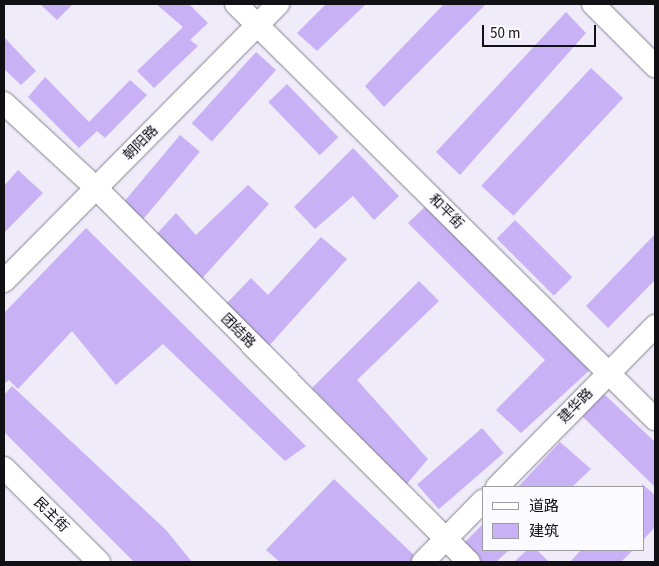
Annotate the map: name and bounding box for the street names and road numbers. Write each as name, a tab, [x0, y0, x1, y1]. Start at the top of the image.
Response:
street label: 朝阳路	[120, 122, 162, 164]
street label: 和平街	[425, 191, 467, 233]
street label: 团结路	[217, 310, 259, 352]
street label: 建华路	[555, 385, 597, 427]
street label: 民主街	[30, 494, 72, 536]

